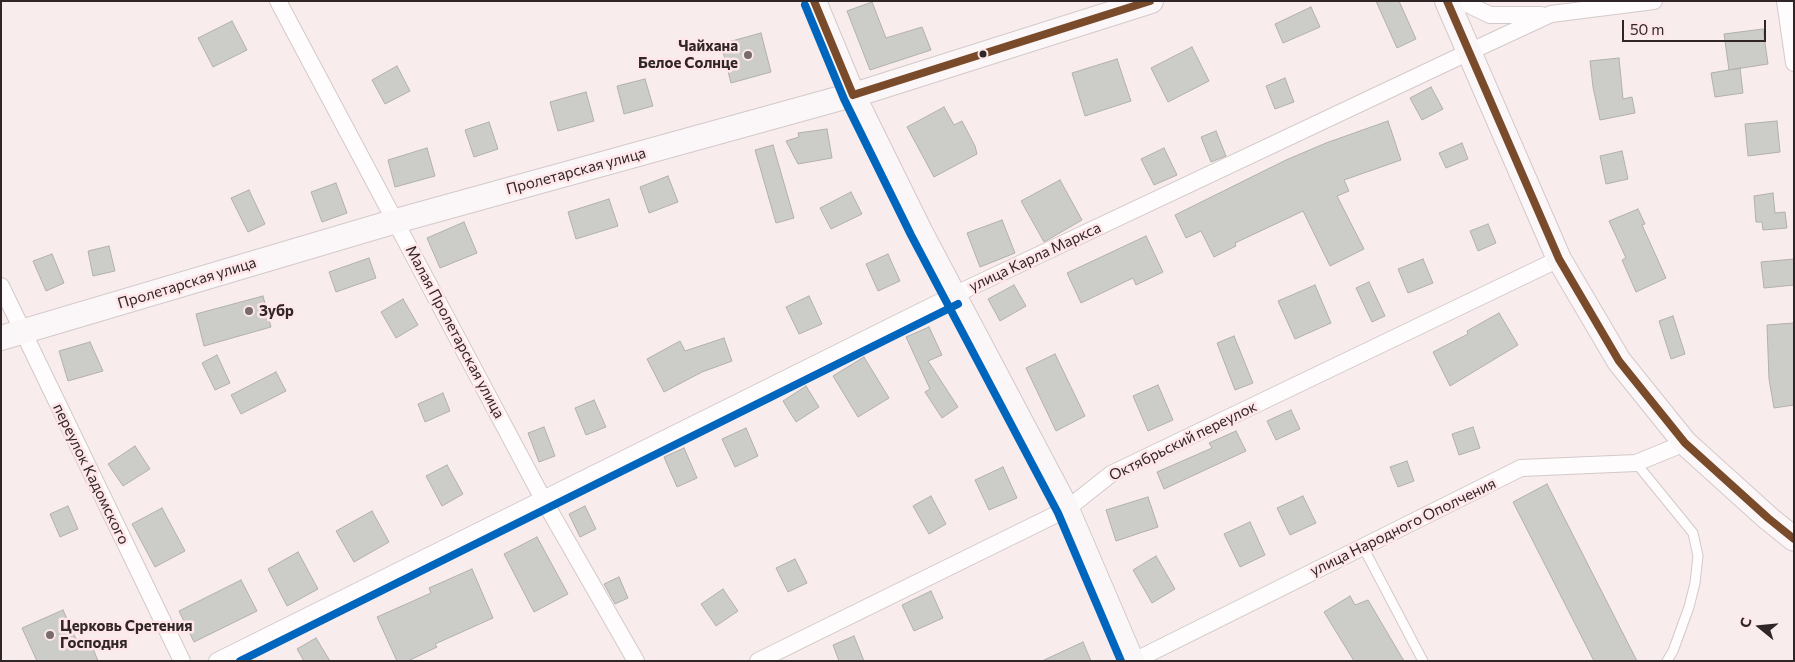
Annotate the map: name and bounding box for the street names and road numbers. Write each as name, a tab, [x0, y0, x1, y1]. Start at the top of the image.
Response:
street label: Пролетарская улица	[504, 144, 648, 198]
street label: улица Карла Маркса	[966, 219, 1104, 295]
street label: Малая Пролетарская улица	[402, 242, 508, 422]
street label: Пролетарская улица	[116, 253, 258, 313]
street label: Октябрьский переулок	[1106, 397, 1260, 485]
street label: переулок Кадомского	[49, 401, 133, 547]
street label: улица Народного Ополчения	[1307, 474, 1499, 580]

